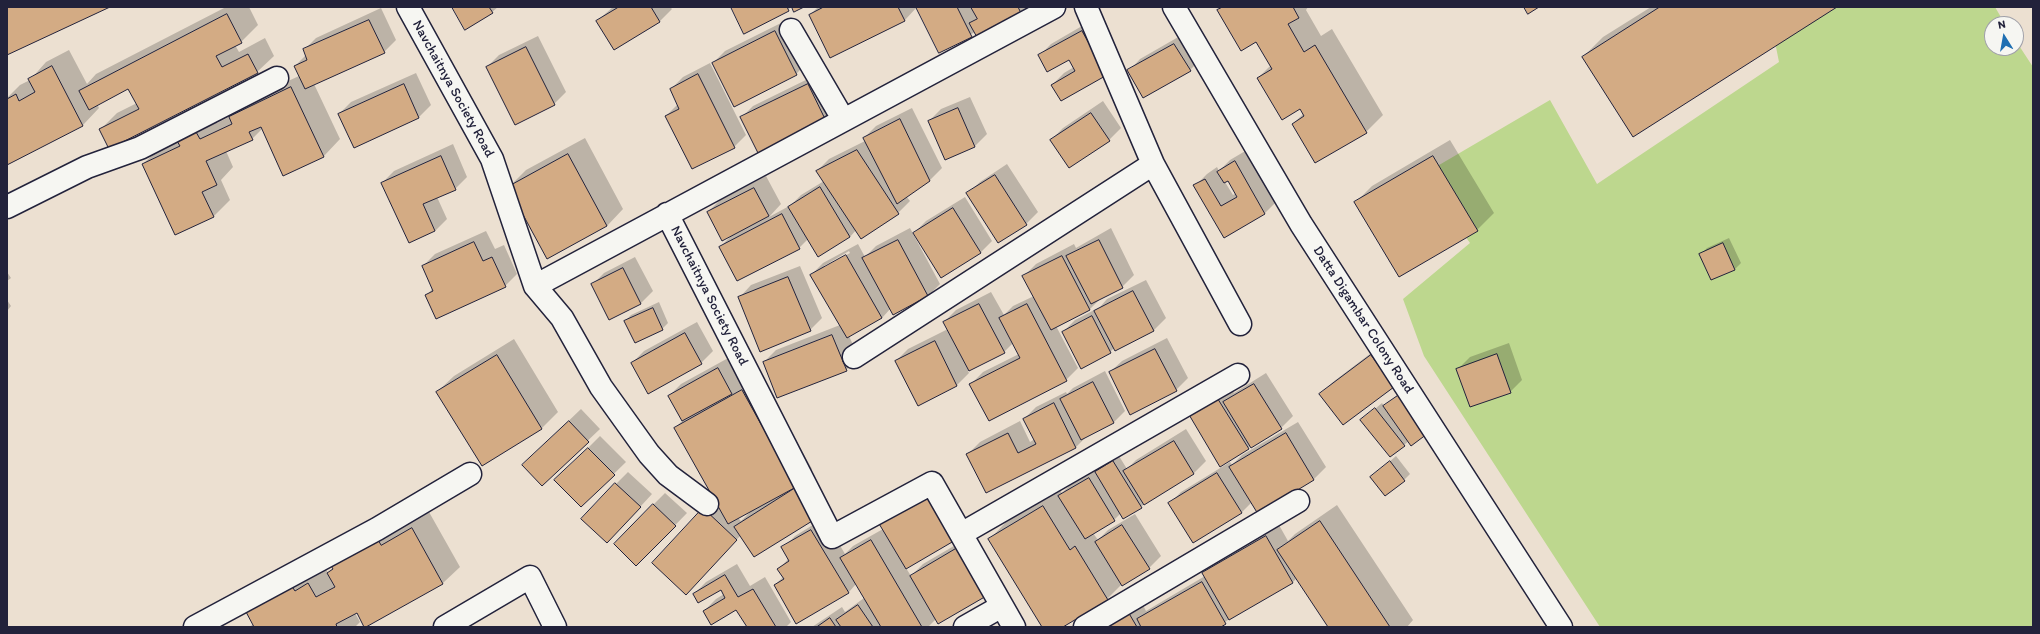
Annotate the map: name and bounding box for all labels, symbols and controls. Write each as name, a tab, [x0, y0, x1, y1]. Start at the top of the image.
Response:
north arrow	[1984, 16, 2024, 56]
street label: Navchaitnya Society Road	[408, 17, 498, 161]
text: N	[1997, 18, 2007, 32]
street label: Navchaitnya Society Road	[666, 223, 752, 369]
street label: Datta Digambar Colony Road	[1309, 243, 1417, 397]

